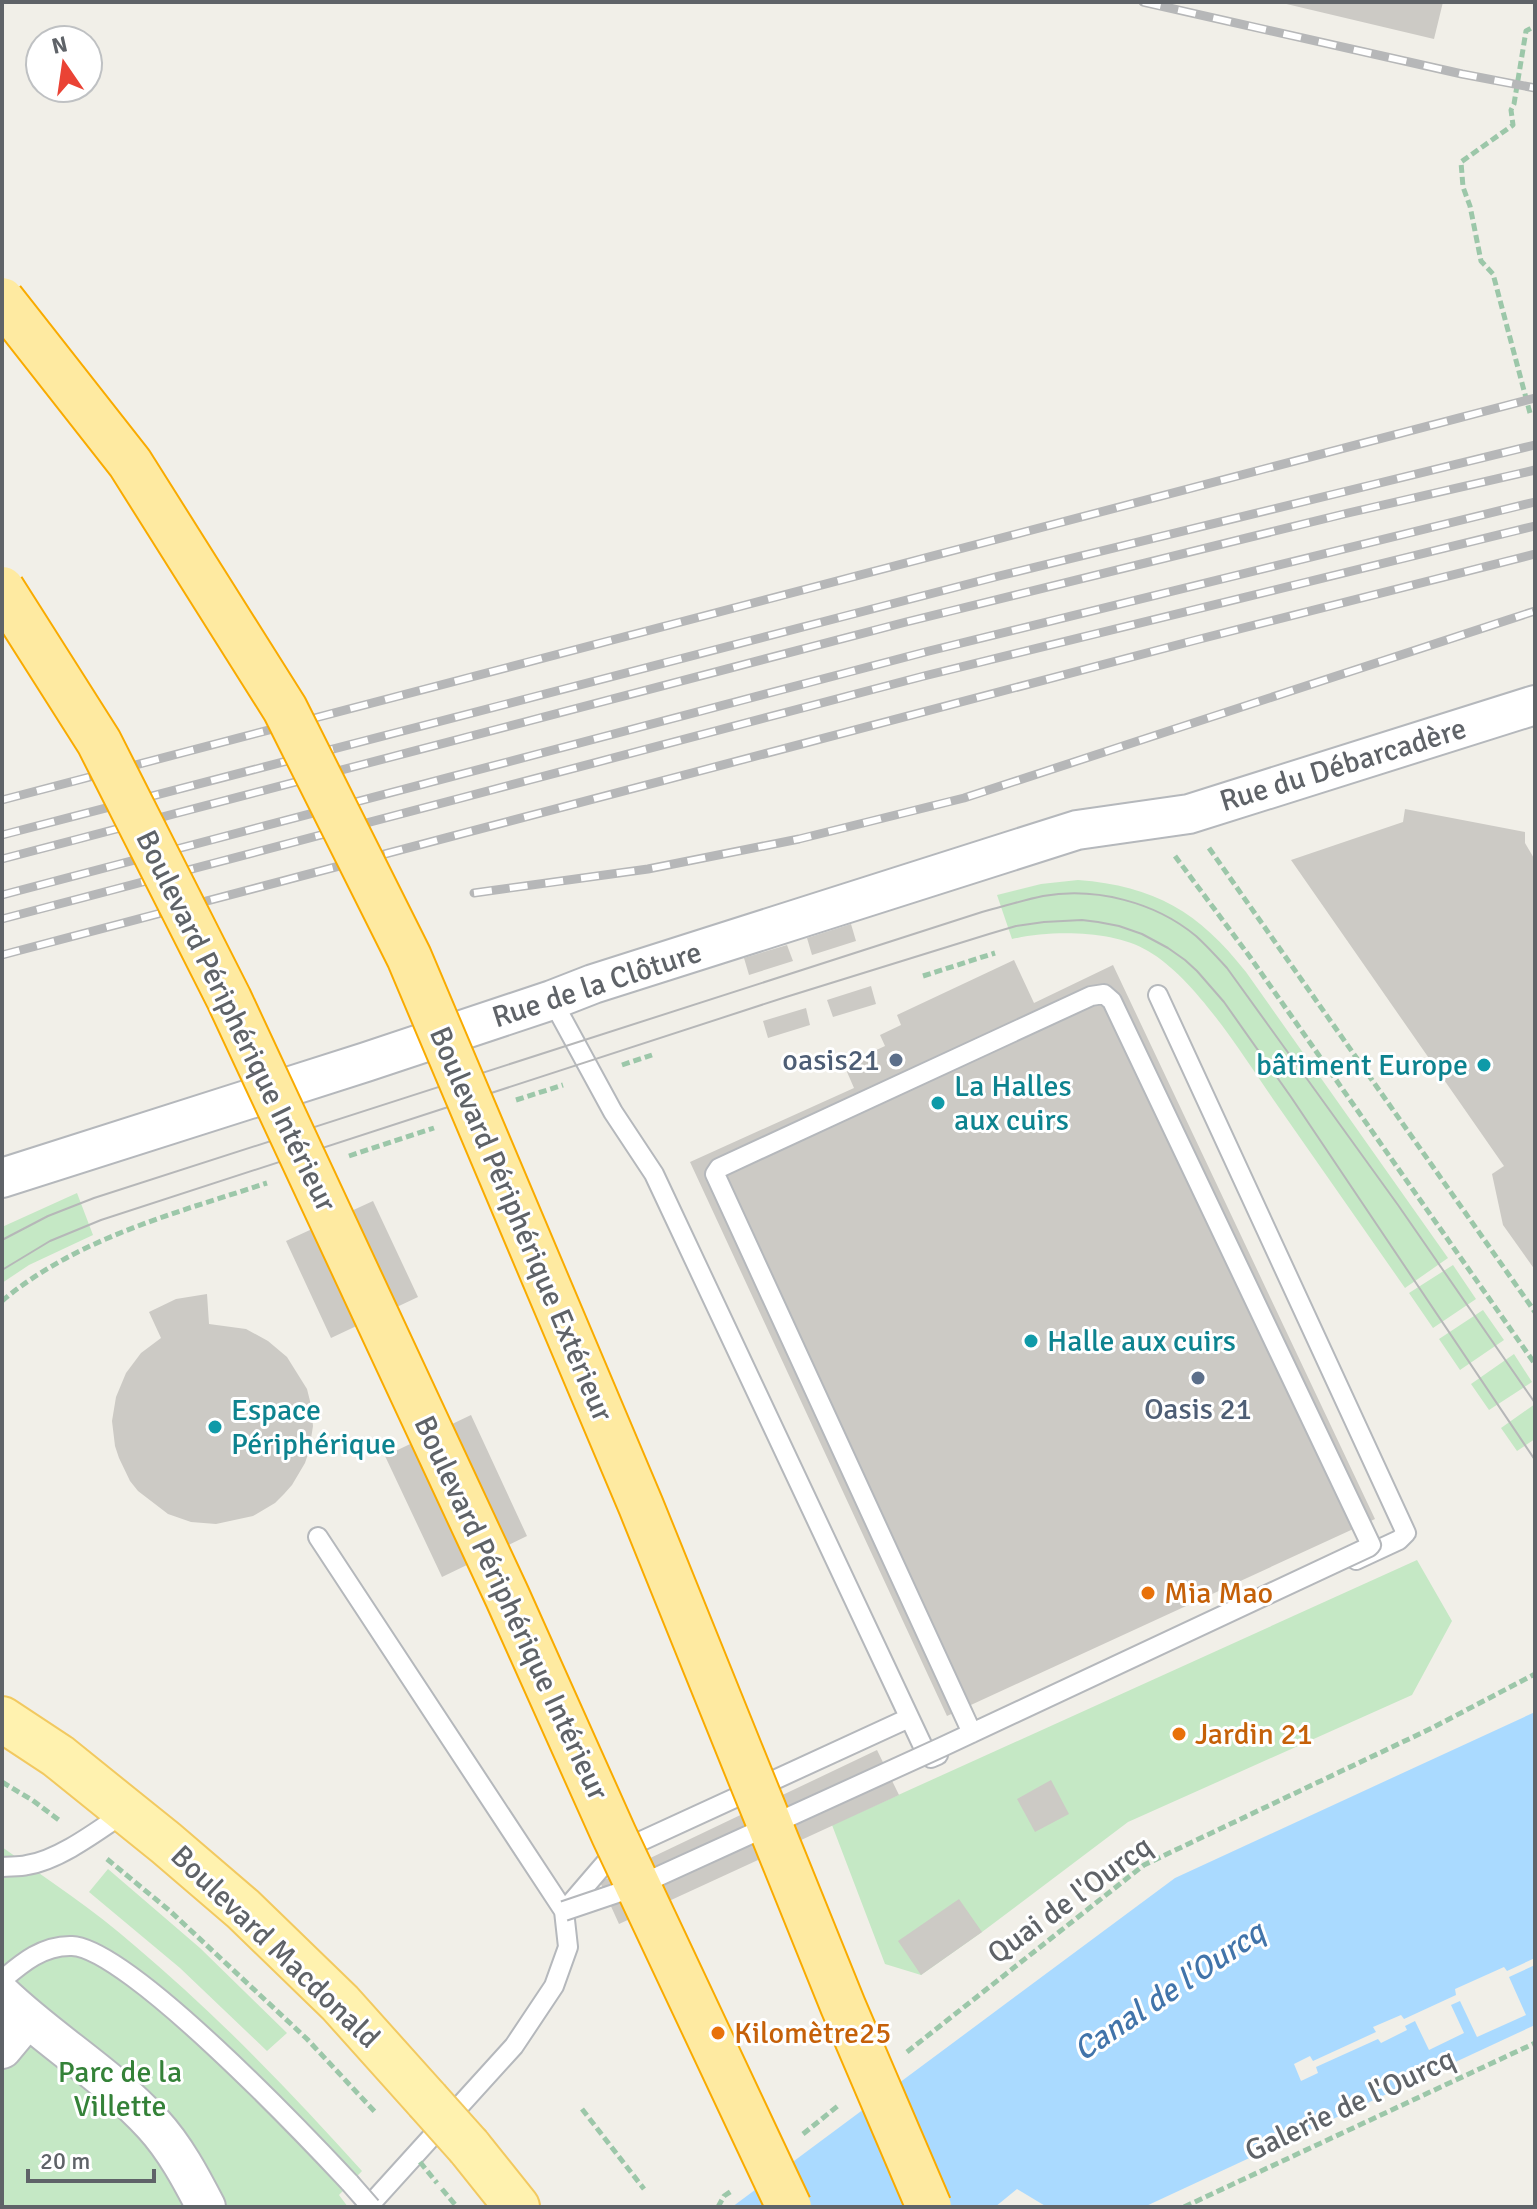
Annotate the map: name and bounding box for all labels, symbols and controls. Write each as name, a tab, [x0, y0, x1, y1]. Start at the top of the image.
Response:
north arrow	[24, 24, 104, 104]
text: N	[49, 30, 70, 60]
street label: Rue du Débarcadère	[1215, 710, 1471, 820]
street label: Boulevard Périphérique Intérieur	[127, 824, 345, 1218]
street label: Rue de la Clôture	[488, 934, 706, 1036]
street label: Boulevard Périphérique Extérieur	[421, 1021, 621, 1427]
place label: oasis21	[782, 1042, 880, 1079]
place label: bâtiment Europe	[1256, 1047, 1468, 1084]
marker: oasis21	[887, 1051, 905, 1069]
marker: bâtiment Europe	[1475, 1056, 1493, 1074]
place label: La Halles aux cuirs	[954, 1068, 1072, 1139]
marker: La Halles aux cuirs	[929, 1094, 947, 1112]
place label: Halle aux cuirs	[1047, 1323, 1236, 1360]
marker: Halle aux cuirs	[1022, 1332, 1040, 1350]
marker: Oasis 21	[1189, 1369, 1207, 1387]
place label: Oasis 21	[1144, 1391, 1252, 1428]
place label: Espace Périphérique	[231, 1392, 396, 1463]
street label: Boulevard Périphérique Intérieur	[406, 1410, 616, 1806]
marker: Espace Périphérique	[206, 1418, 224, 1436]
place label: Mia Mao	[1164, 1575, 1273, 1612]
marker: Mia Mao	[1139, 1584, 1157, 1602]
place label: Jardin 21	[1195, 1716, 1313, 1753]
marker: Jardin 21	[1170, 1725, 1188, 1743]
street label: Quai de l'Ourcq	[981, 1828, 1159, 1972]
street label: Boulevard Macdonald	[163, 1838, 387, 2056]
water label: Canal de l'Ourcq	[1066, 1912, 1274, 2069]
place label: Kilomètre25	[734, 2015, 891, 2052]
marker: Kilomètre25	[709, 2024, 727, 2042]
street label: Galerie de l'Ourcq	[1239, 2040, 1461, 2170]
park label: Parc de la Villette	[58, 2054, 182, 2125]
scale bar	[28, 2133, 154, 2183]
text: 20 m	[40, 2146, 90, 2176]

